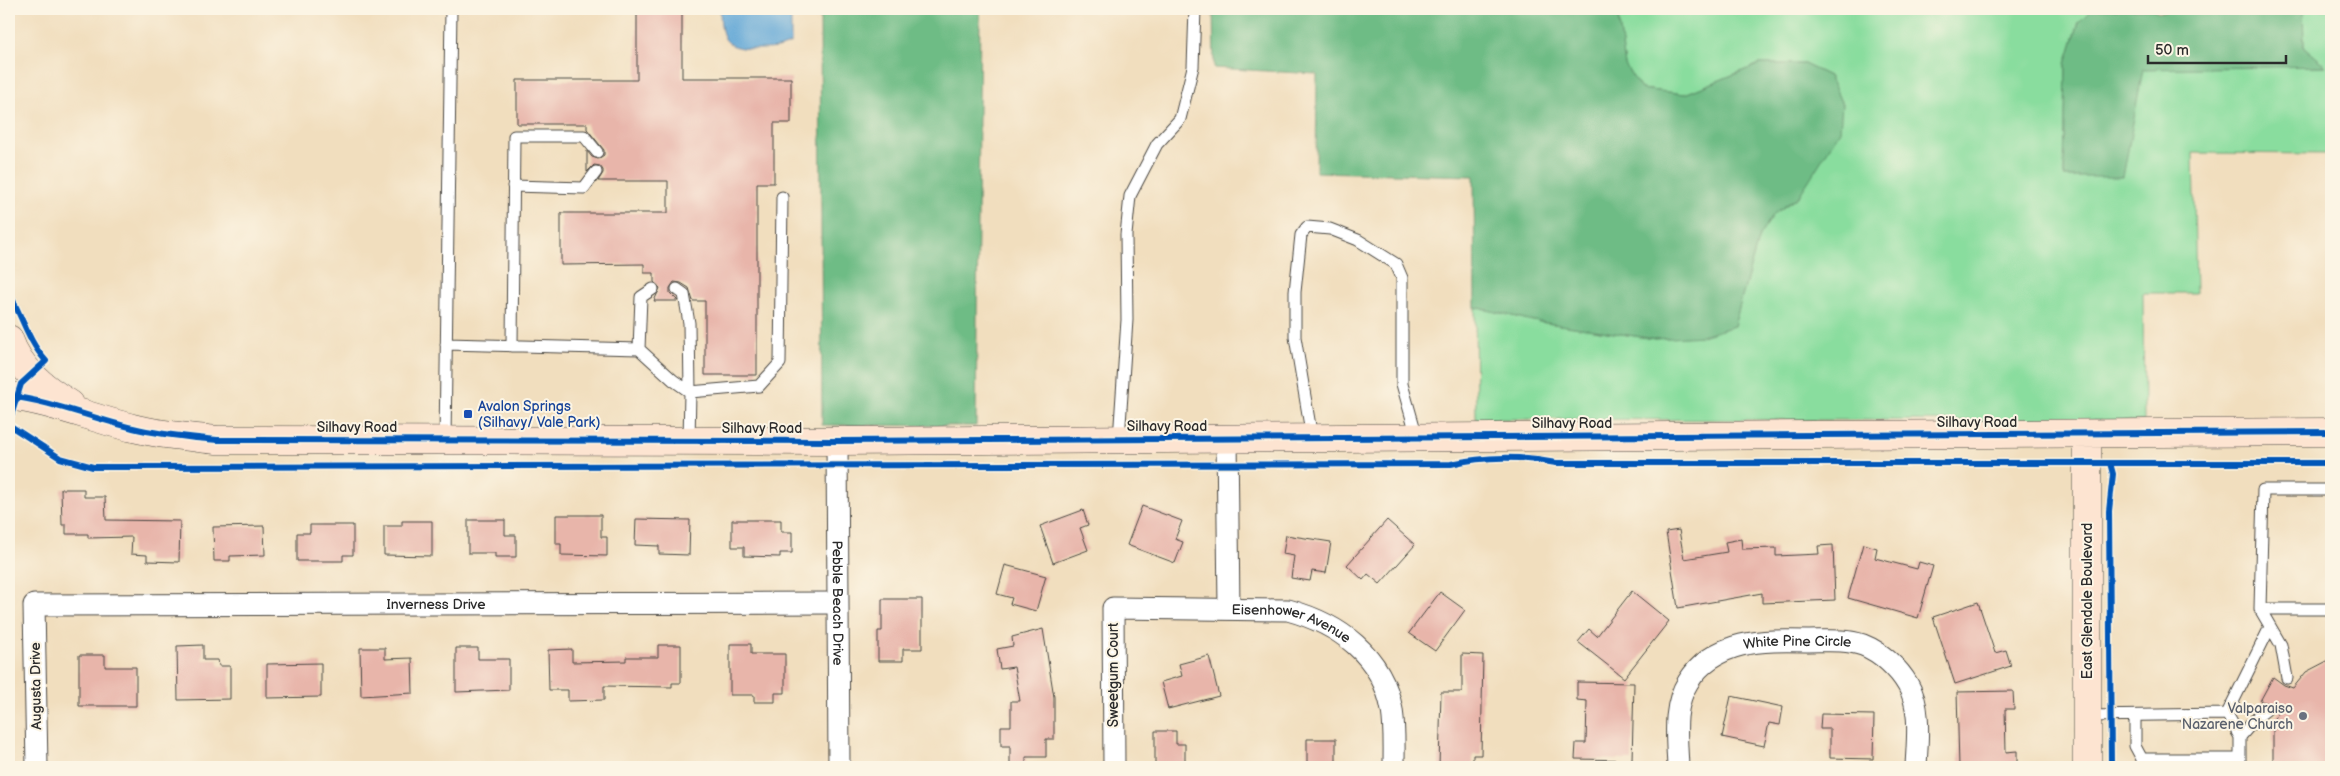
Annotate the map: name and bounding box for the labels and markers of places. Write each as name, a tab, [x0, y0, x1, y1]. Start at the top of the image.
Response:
place label: Avalon Springs (Silhavy/ Vale Park)	[478, 398, 601, 431]
marker: Avalon Springs (Silhavy/ Vale Park)	[462, 408, 474, 420]
place label: Valparaiso Nazarene Church	[2182, 700, 2293, 733]
marker: Valparaiso Nazarene Church	[2297, 710, 2309, 722]

